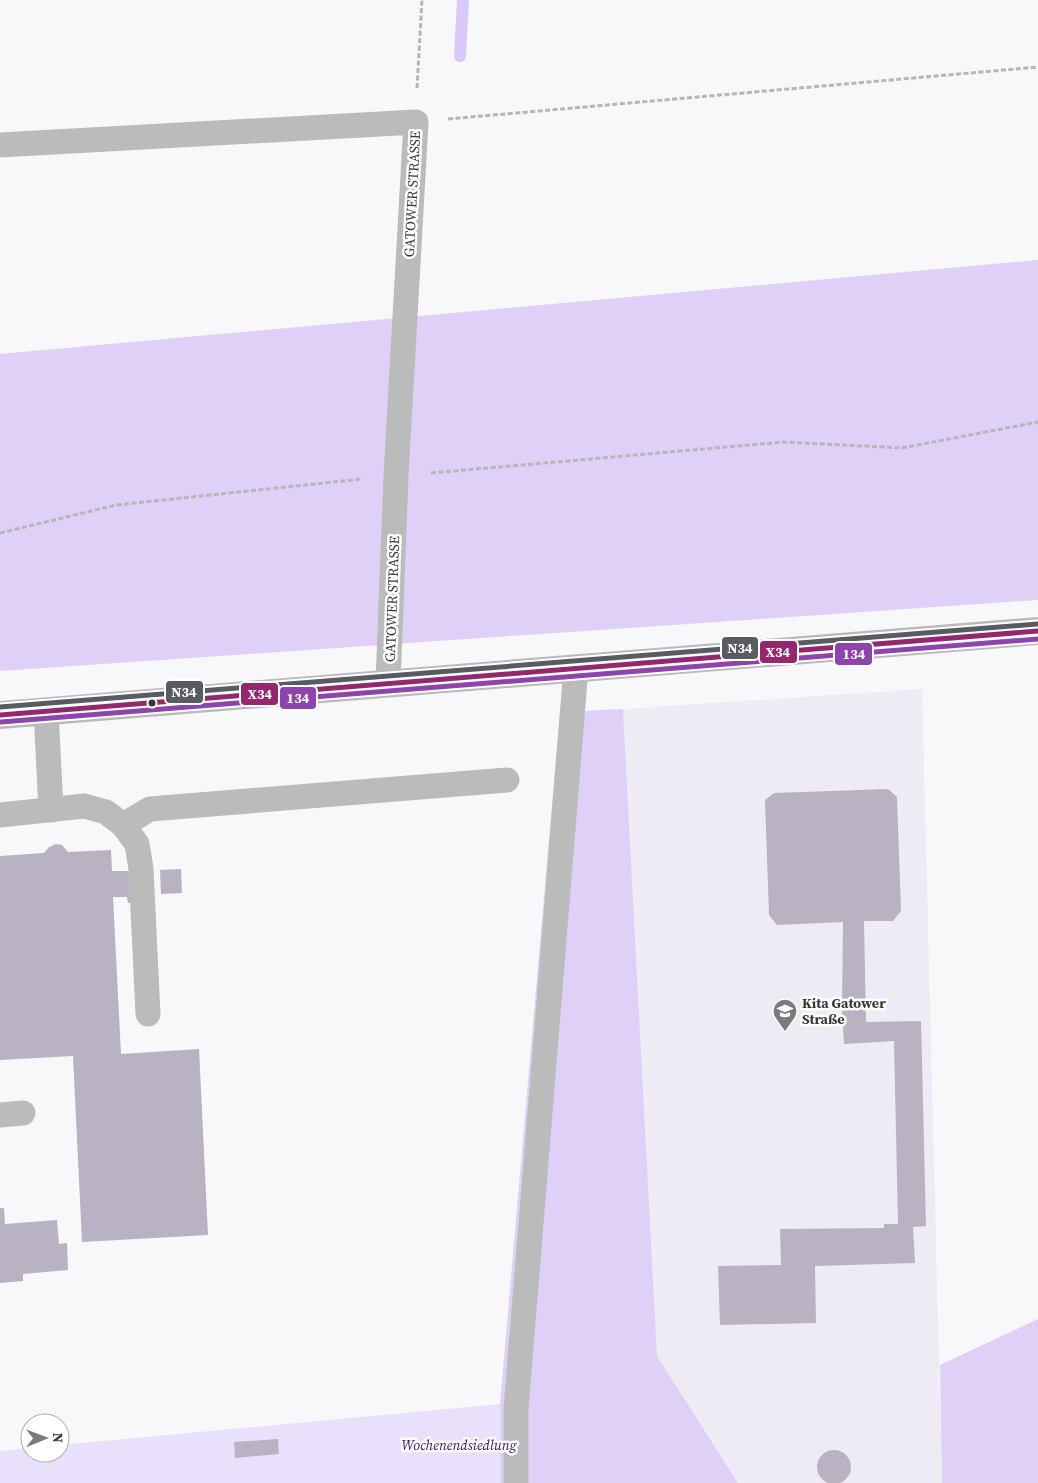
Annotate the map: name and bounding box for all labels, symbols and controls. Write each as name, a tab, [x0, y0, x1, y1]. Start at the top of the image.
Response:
street label: GATOWER STRASSE	[399, 130, 425, 258]
street label: GATOWER STRASSE	[380, 535, 404, 663]
line badge: N34	[721, 636, 759, 660]
text: N34	[727, 638, 753, 658]
line badge: X34	[759, 640, 798, 664]
text: X34	[766, 642, 791, 662]
line badge: 134	[834, 642, 873, 666]
text: 134	[843, 644, 866, 664]
line badge: N34	[165, 680, 204, 704]
text: N34	[171, 682, 197, 702]
line badge: X34	[240, 682, 279, 706]
text: X34	[248, 684, 273, 704]
line badge: 134	[279, 686, 317, 710]
text: 134	[287, 688, 310, 708]
unlabelled marker	[147, 698, 157, 708]
place label: Kita Gatower Straße	[802, 993, 886, 1029]
school or university icon: Kita Gatower Straße	[772, 998, 798, 1032]
north arrow	[20, 1413, 70, 1463]
text: N	[48, 1432, 68, 1443]
park label: Wochenendsiedlung	[402, 1435, 518, 1455]

